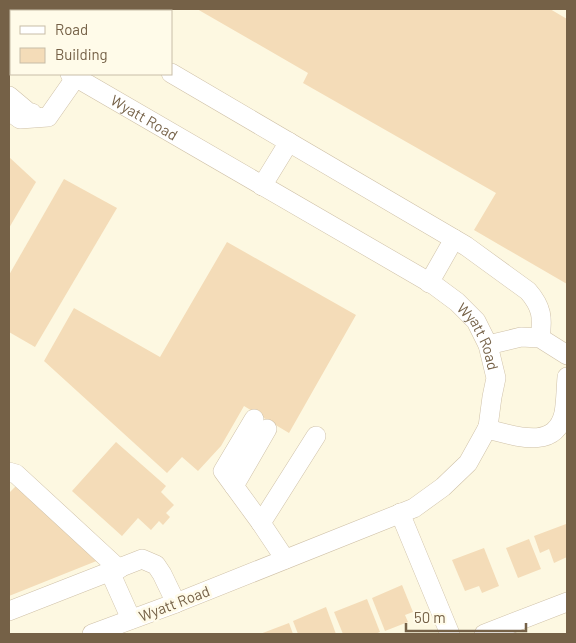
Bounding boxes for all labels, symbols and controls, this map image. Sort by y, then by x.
legend [10,10,172,75]
text: Road [55,20,88,38]
text: Building [55,45,108,63]
street label: Wyatt Road [108,91,181,144]
street label: Wyatt Road [454,299,503,372]
street label: Wyatt Road [136,581,212,625]
scale bar [406,600,526,632]
text: 50 m [414,608,446,626]

